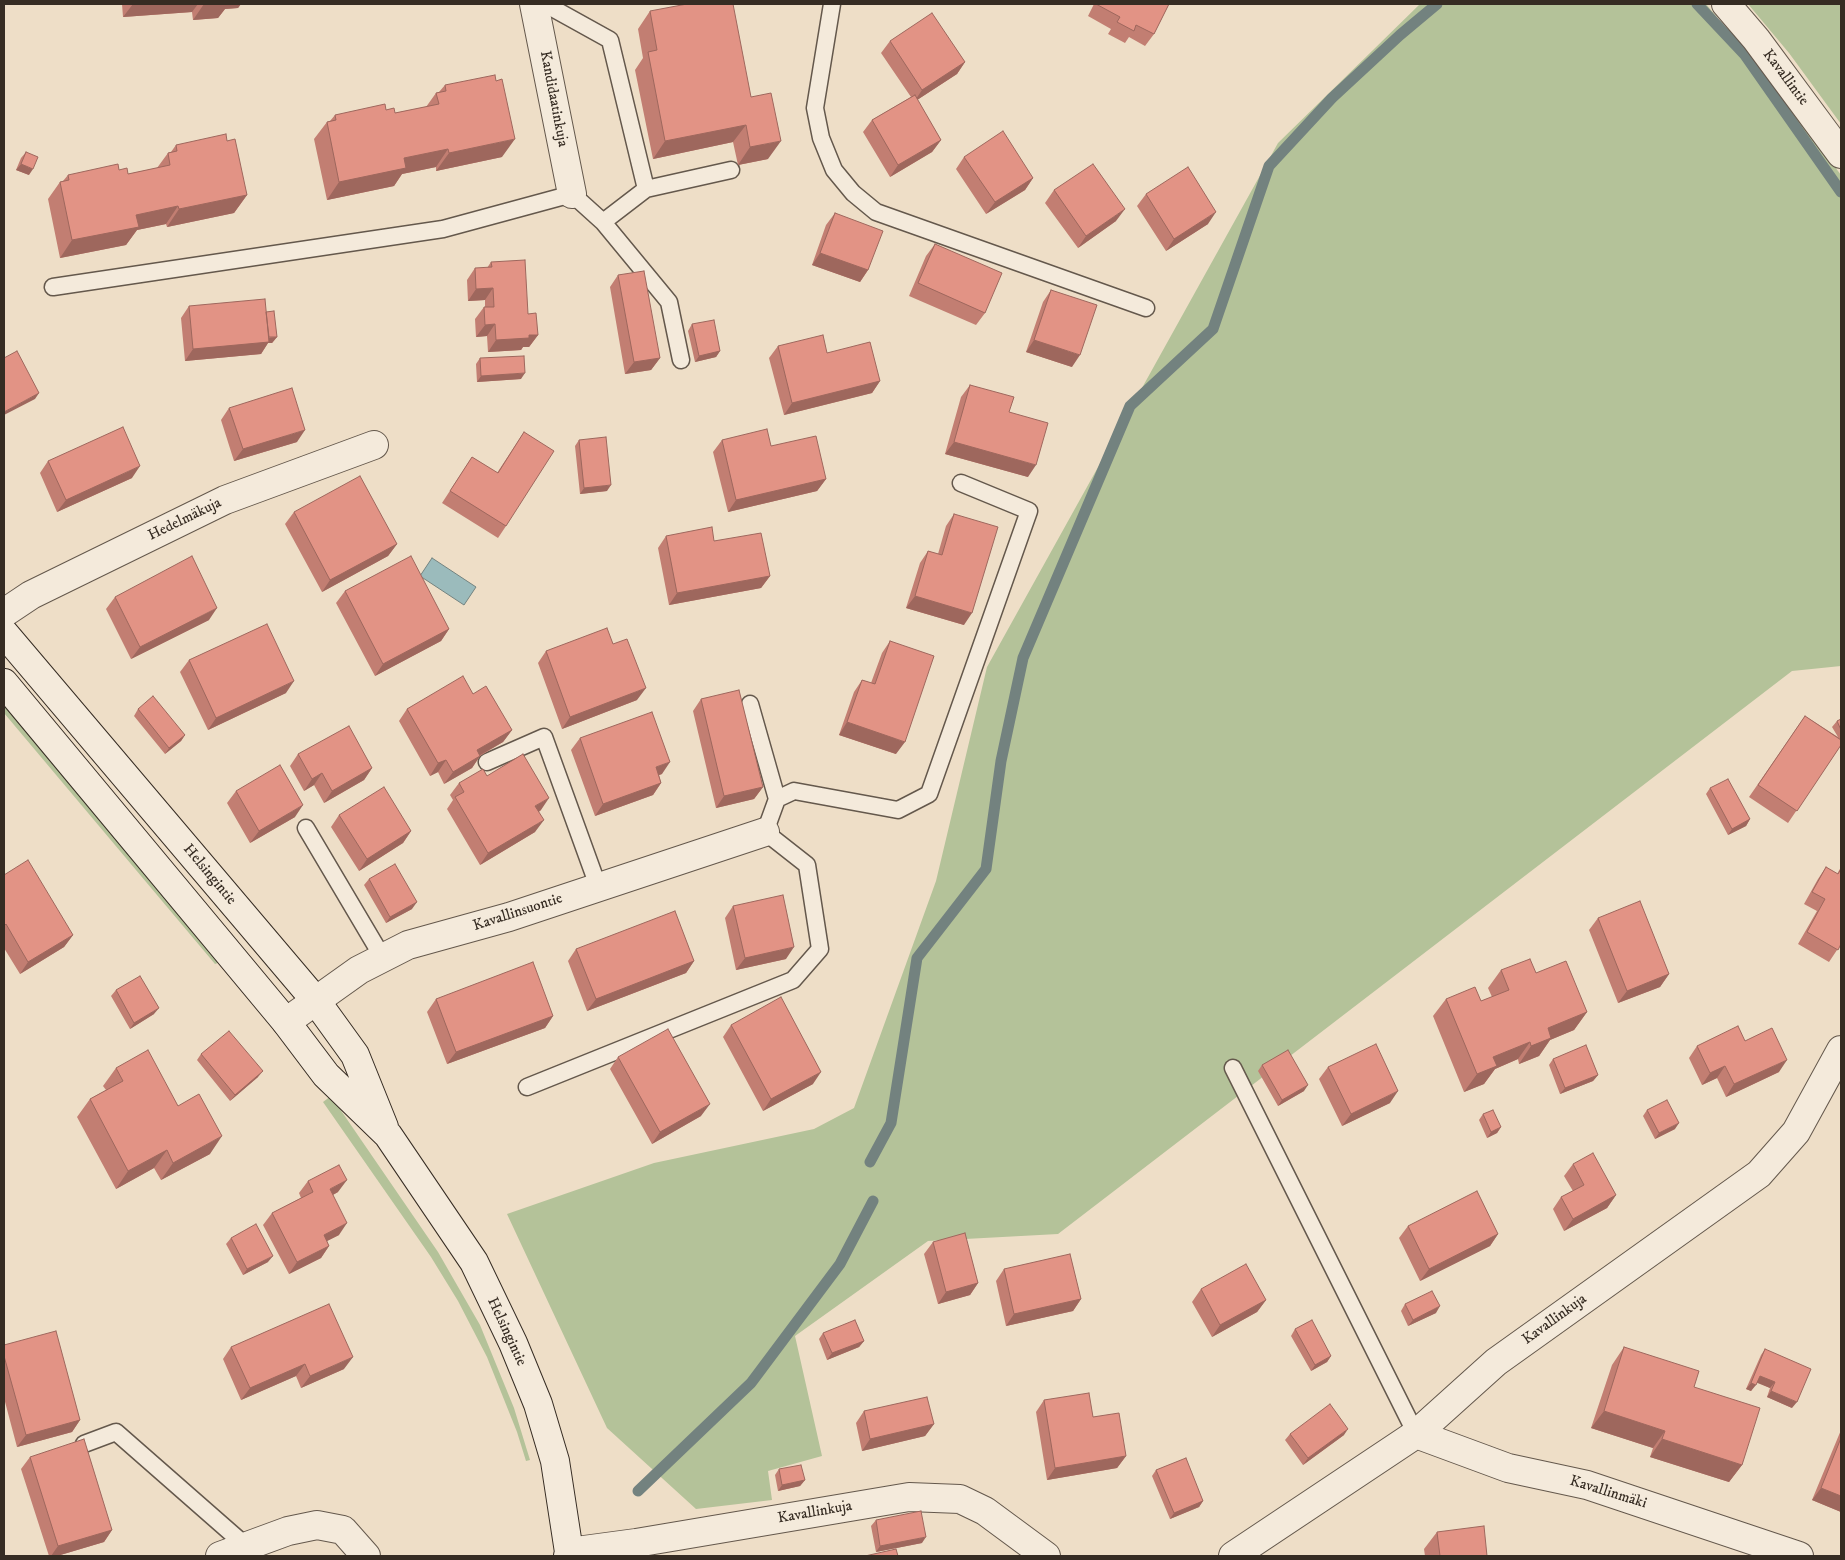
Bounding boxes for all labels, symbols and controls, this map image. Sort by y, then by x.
street label: Kavallintie [1758,46,1812,110]
street label: Kandidaatinkuja [535,49,571,149]
street label: Hedelmäkuja [146,495,224,545]
street label: Helsingintie [178,841,240,909]
street label: Kavallinsuontie [471,890,565,936]
street label: Kavallinkuja [1519,1291,1591,1349]
street label: Helsingintie [482,1295,530,1369]
street label: Kavallinmäki [1567,1473,1649,1513]
street label: Kavallinkuja [776,1498,854,1528]

